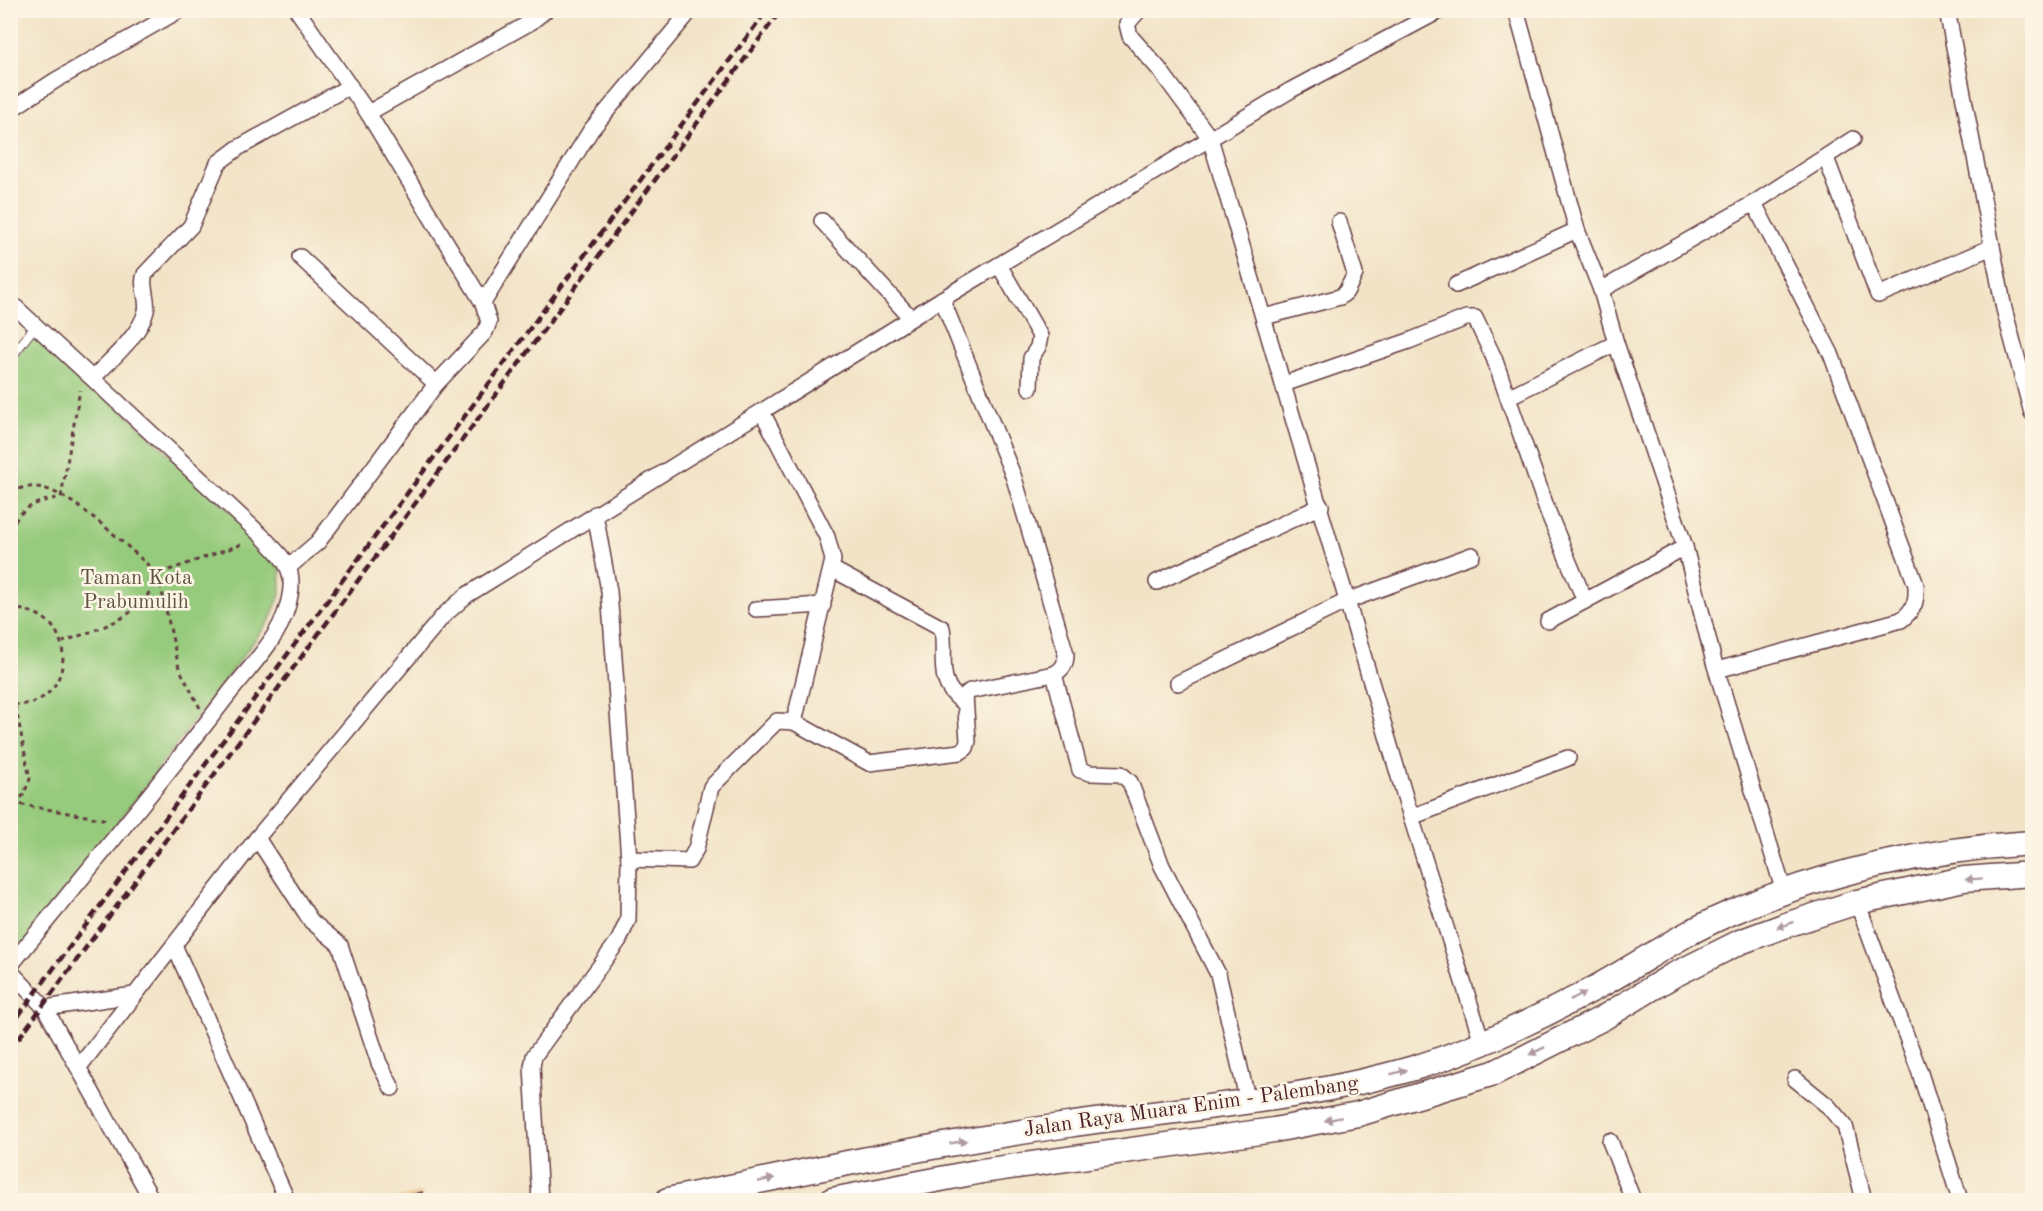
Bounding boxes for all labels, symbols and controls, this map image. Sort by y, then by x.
park label: Taman Kota Prabumulih [80,568,192,613]
one-way arrow [1965,874,1984,883]
one-way arrow [1776,921,1794,931]
one-way arrow [1569,992,1587,1002]
one-way arrow [1528,1046,1546,1056]
one-way arrow [1390,1067,1408,1077]
street label: Jalan Raya Muara Enim - Palembang [1022,1073,1360,1141]
one-way arrow [1323,1115,1342,1124]
one-way arrow [948,1137,967,1146]
one-way arrow [757,1174,776,1184]

